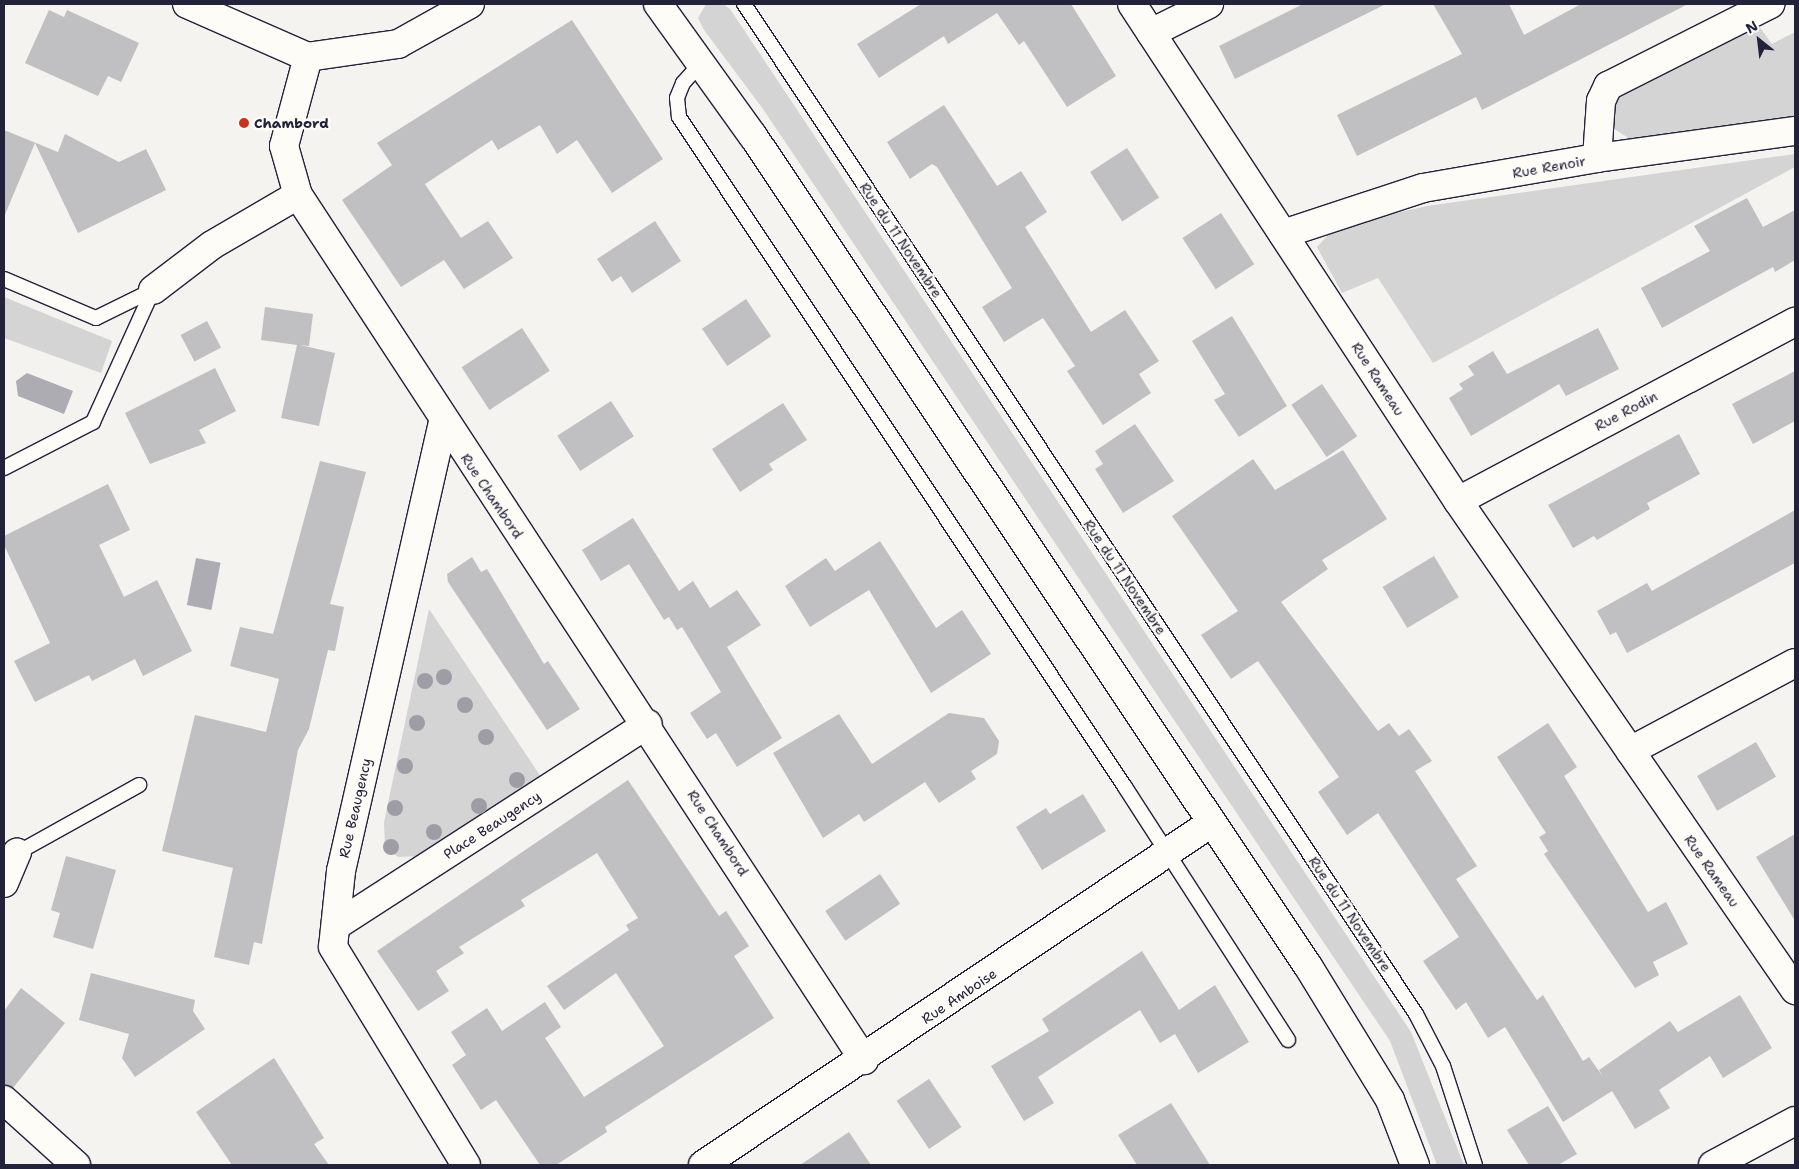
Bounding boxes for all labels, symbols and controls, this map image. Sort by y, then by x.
north arrow [1734,15,1784,65]
text: N [1743,16,1761,37]
place label: Chambord [254,115,329,131]
marker: Chambord [238,117,250,129]
street label: Rue Renoir [1511,152,1587,182]
street label: Rue du 11 Novembre [856,179,946,301]
street label: Rue Rameau [1348,339,1408,419]
street label: Rue Rodin [1592,387,1660,435]
street label: Rue Chambord [457,450,527,542]
street label: Rue du 11 Novembre [1080,516,1170,638]
street label: Rue Beaugency [335,756,375,860]
street label: Place Beaugency [440,787,544,863]
street label: Rue Chambord [684,787,752,879]
street label: Rue Rameau [1681,832,1743,910]
street label: Rue du 11 Novembre [1305,853,1395,975]
street label: Rue Amboise [918,965,1000,1027]

